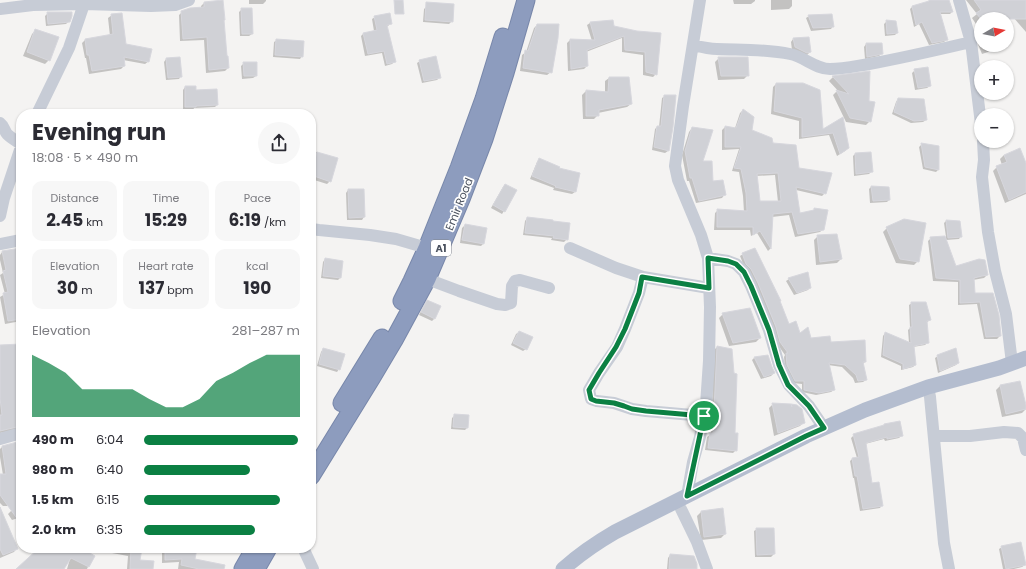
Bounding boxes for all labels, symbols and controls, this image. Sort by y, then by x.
north arrow [974,12,1014,52]
map controls [974,12,1014,148]
button: + [974,60,1014,100]
button: − [974,108,1014,148]
text: Evening run [32,117,166,148]
button: share [258,122,300,164]
text: 18:08 · 5 × 490 m [32,148,138,167]
street label: Emir Road [441,175,477,233]
text: Distance [51,190,99,206]
text: Time [153,190,179,206]
text: Pace [244,190,271,206]
text: 2.45 [46,208,83,232]
text: 15:29 [145,208,187,232]
text: 6:19 [228,208,261,232]
text: km [83,214,103,230]
text: /km [261,214,286,230]
road number: A1 [431,240,451,256]
text: Elevation [50,258,99,274]
text: Heart rate [138,258,194,274]
text: kcal [246,258,269,274]
text: 30 [57,276,78,300]
text: 137 [139,276,164,300]
text: 190 [243,276,271,300]
text: m [78,282,92,298]
text: bpm [164,282,193,298]
text: Elevation [32,321,91,340]
text: 281–287 m [232,321,300,340]
pin [687,399,721,433]
icon: arrive [693,405,715,427]
text: 490 m [32,430,74,449]
text: 6:04 [96,430,123,449]
text: 980 m [32,460,73,479]
text: 6:40 [96,460,123,479]
text: 1.5 km [32,490,74,509]
text: 6:15 [96,490,119,509]
text: 2.0 km [32,520,76,539]
text: 6:35 [96,520,123,539]

